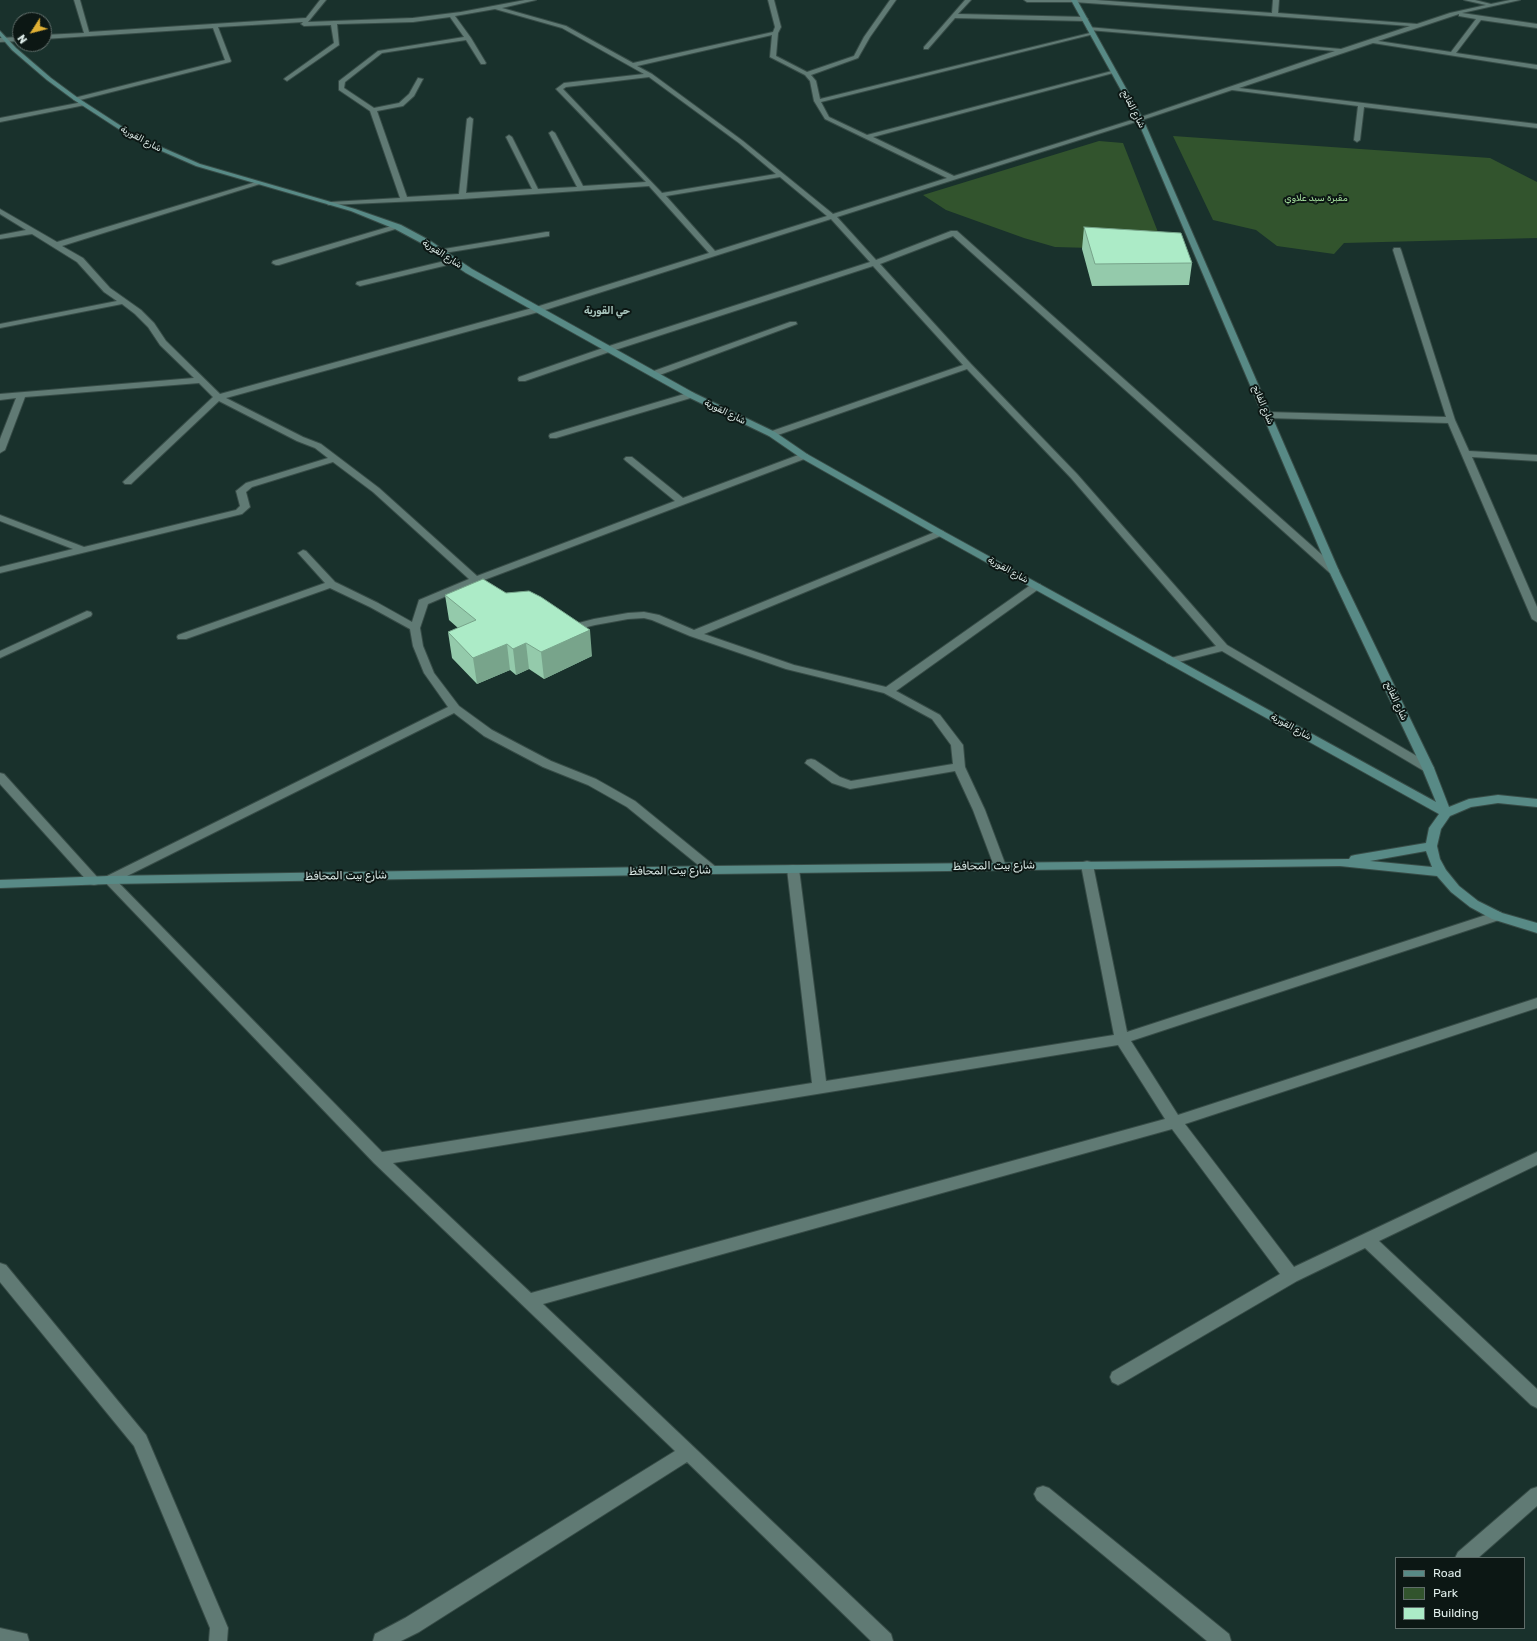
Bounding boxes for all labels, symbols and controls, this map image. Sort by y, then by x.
north arrow [12,12,52,52]
text: N [15,32,30,46]
street label: شارع الفاتح [1119,88,1147,130]
street label: شارع القورية [119,124,163,154]
park label: مقبرة سيد علاوي [1284,193,1348,203]
street label: شارع القورية [420,237,464,271]
district label: حي القورية [584,305,630,317]
street label: شارع الفاتح [1250,384,1276,426]
street label: شارع القورية [702,397,748,427]
street label: شارع القورية [986,554,1030,586]
street label: شارع الفاتح [1382,680,1410,722]
street label: شارع القورية [1269,711,1313,743]
street label: شارع بيت المحافظ [953,859,1035,873]
street label: شارع بيت المحافظ [629,864,711,878]
street label: شارع بيت المحافظ [305,869,387,883]
legend [1395,1557,1525,1629]
text: Road [1433,1566,1461,1580]
text: Park [1433,1586,1458,1600]
text: Building [1433,1606,1479,1620]

